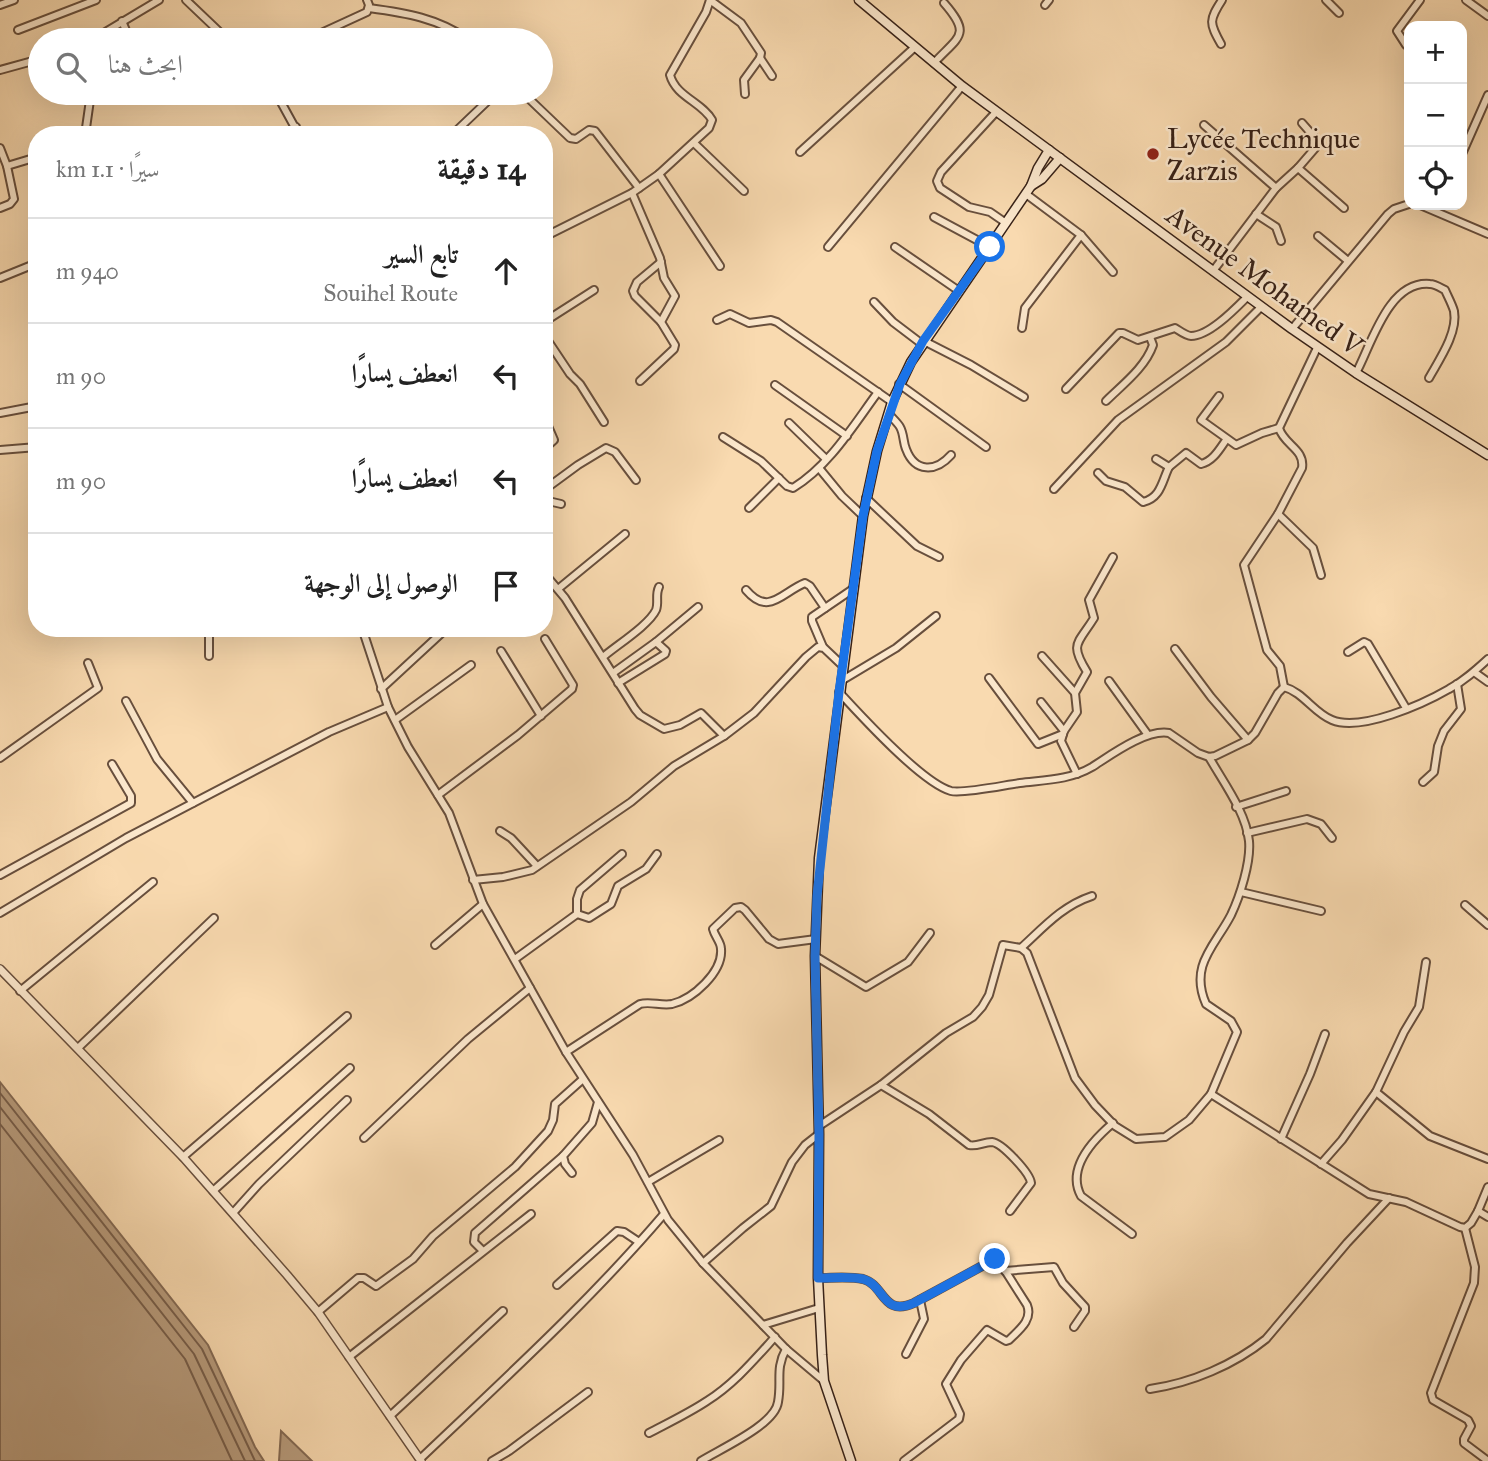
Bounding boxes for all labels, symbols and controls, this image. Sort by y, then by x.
map controls [1404,21,1467,210]
button: + [1404,21,1467,84]
search box [28,28,553,105]
icon: search [52,48,90,86]
text: ابحث هنا [108,48,183,80]
button: − [1404,84,1467,147]
place label: Lycée Technique Zarzis [1167,121,1360,188]
marker: Lycée Technique Zarzis [1145,146,1161,162]
button: locate [1404,147,1467,210]
text: 14 دقيقة [438,151,525,187]
text: سيرًا · 1.1 km [56,155,160,183]
street label: Avenue Mohamed V [1159,197,1371,364]
route start [974,231,1005,262]
text: تابع السير [385,238,458,270]
icon: ahead [487,252,525,290]
text: 940 m [56,257,119,285]
text: Souihel Route [323,279,458,307]
text: انعطف يسارًا [351,357,458,389]
icon: left [487,357,525,395]
text: 90 m [56,362,106,390]
text: انعطف يسارًا [351,462,458,494]
icon: left [487,462,525,500]
text: 90 m [56,467,106,495]
text: الوصول إلى الوجهة [304,567,458,599]
icon: arrive [487,567,525,605]
route end [979,1243,1010,1274]

